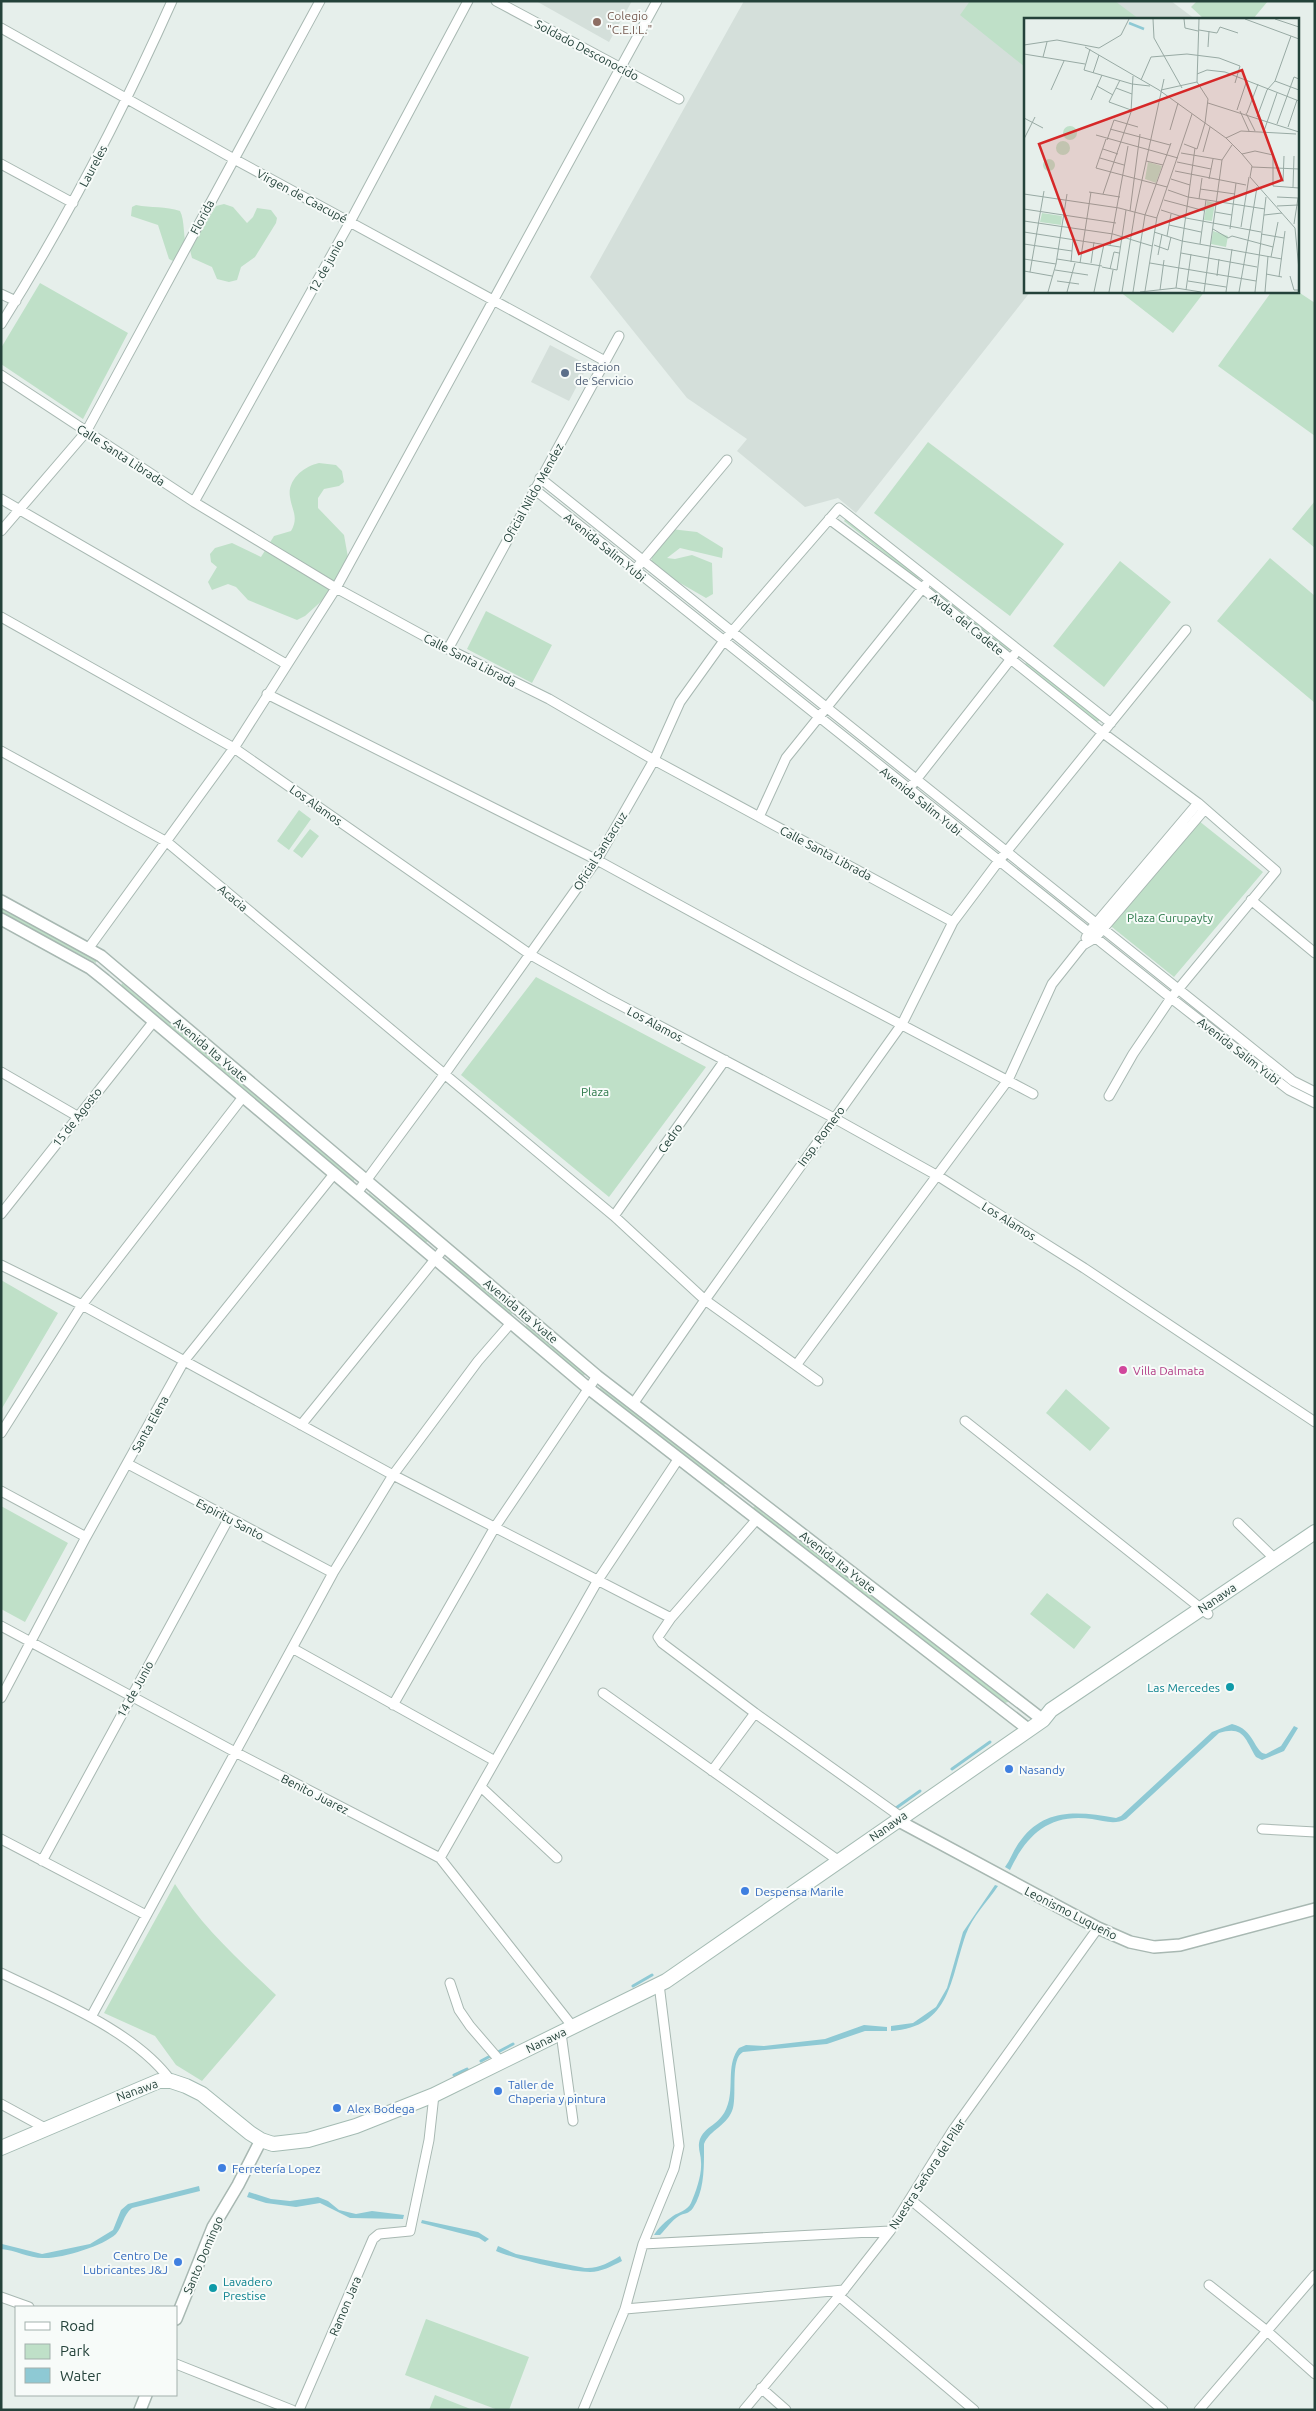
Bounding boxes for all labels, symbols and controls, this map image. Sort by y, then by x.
place label: Colegio "C.E.I.L." [607,9,652,36]
marker: Colegio "C.E.I.L." [591,16,603,28]
street label: Soldado Desconocido [533,17,641,83]
inset map [1024,18,1298,292]
street label: Laureles [77,143,109,189]
street label: Virgen de Caacupé [254,167,350,225]
street label: Florida [188,198,216,236]
street label: 12 de junio [306,237,346,295]
place label: Estacion de Servicio [575,360,633,387]
marker: Estacion de Servicio [559,367,571,379]
street label: Calle Santa Librada [75,422,167,488]
street label: Oficial Nildo Mendez [500,441,566,545]
street label: Avenida Salim Yubi [562,510,648,584]
street label: Avda. del Cadete [928,591,1006,657]
street label: Calle Santa Librada [422,631,518,689]
street label: Avenida Salim Yubi [878,764,964,838]
street label: Los Alamos [287,782,345,828]
street label: Oficial Santacruz [571,809,630,893]
street label: Calle Santa Librada [778,823,874,883]
street label: Acacia [216,882,250,914]
park label: Plaza Curupayty [1127,911,1213,924]
street label: Los Alamos [625,1004,685,1044]
street label: Avenida Ita Yvate [171,1015,251,1085]
street label: Avenida Salim Yubi [1195,1015,1283,1087]
street label: 15 de Agosto [50,1085,104,1149]
park label: Plaza [581,1085,609,1098]
street label: Insp. Romero [795,1104,847,1168]
street label: Cedro [655,1121,685,1155]
street label: Los Alamos [980,1199,1038,1243]
street label: Avenida Ita Yvate [481,1276,561,1346]
marker: Villa Dalmata [1117,1364,1129,1376]
place label: Villa Dalmata [1133,1364,1204,1377]
street label: Santa Elena [129,1394,171,1454]
street label: Espiritu Santo [194,1496,266,1542]
street label: Avenida Ita Yvate [797,1528,879,1596]
street label: Nanawa [1195,1581,1239,1615]
street label: 14 de Junio [114,1659,156,1719]
place label: Las Mercedes [1147,1681,1220,1694]
marker: Las Mercedes [1224,1681,1236,1693]
marker: Nasandy [1003,1763,1015,1775]
place label: Nasandy [1019,1763,1065,1776]
street label: Benito Juarez [279,1771,351,1817]
street label: Nanawa [867,1808,909,1844]
street label: Leonismo Luqueño [1023,1884,1119,1942]
marker: Despensa Marile [739,1885,751,1897]
place label: Despensa Marile [755,1885,844,1898]
street label: Nanawa [524,2025,568,2055]
street label: Nanawa [114,2077,160,2103]
place label: Taller de Chaperia y pintura [508,2078,606,2105]
marker: Taller de Chaperia y pintura [492,2085,504,2097]
marker: Alex Bodega [331,2102,343,2114]
place label: Alex Bodega [347,2102,415,2115]
street label: Nuestra Señora del Pilar [886,2116,968,2232]
marker: Ferretería Lopez [216,2162,228,2174]
place label: Ferretería Lopez [232,2162,321,2175]
street label: Santo Domingo [181,2214,225,2296]
place label: Centro De Lubricantes J&J [83,2249,168,2276]
marker: Centro De Lubricantes J&J [172,2256,184,2268]
street label: Ramon Jara [327,2274,363,2338]
place label: Lavadero Prestise [223,2275,273,2302]
marker: Lavadero Prestise [207,2282,219,2294]
legend [15,2306,178,2396]
text: Road [60,2317,95,2334]
text: Park [60,2342,90,2359]
text: Water [60,2367,101,2384]

